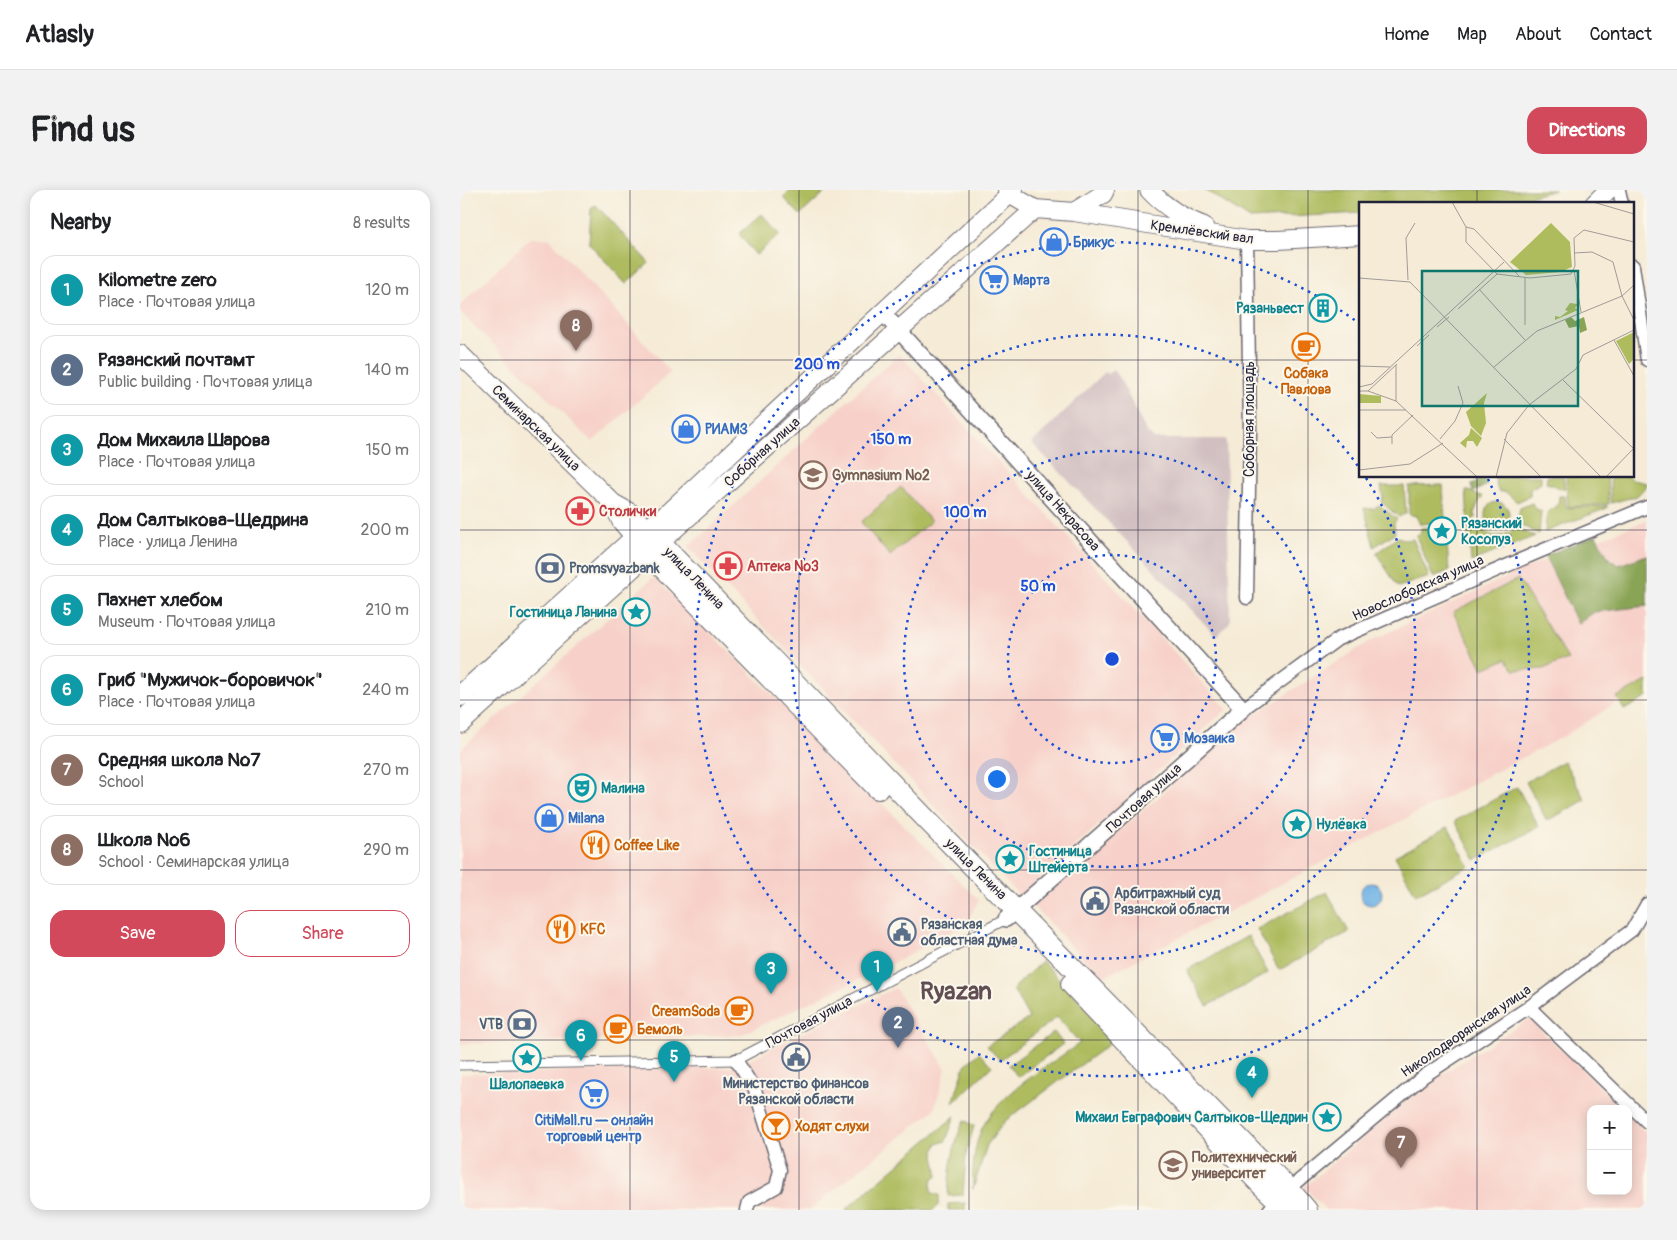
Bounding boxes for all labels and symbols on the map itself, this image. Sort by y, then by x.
inset map [1359,202,1634,478]
street label: Кремлёвский вал [1149,216,1255,248]
shop icon: Брикус [1039,227,1069,257]
place label: Брикус [1073,234,1115,251]
supermarket icon: Марта [979,265,1009,295]
place label: Марта [1013,272,1050,289]
building icon: Рязаньвест [1308,293,1338,323]
place label: Рязаньвест [1236,300,1305,317]
pin: 8 [560,310,592,351]
cafe icon: Собака Павлова [1291,332,1321,362]
text: 200 m [794,355,840,374]
street label: Соборная площадь [1241,361,1258,477]
place label: Собака Павлова [1281,365,1332,398]
street label: Семинарская улица [488,381,584,475]
street label: Соборная улица [721,413,803,491]
shop icon: РИАМЗ [671,414,701,444]
place label: РИАМЗ [705,421,748,438]
text: 150 m [871,430,911,449]
school or university icon: Gymnasium №2 [798,460,828,490]
place label: Gymnasium №2 [832,467,930,484]
street label: улица Некрасова [1022,467,1103,555]
pharmacy icon: Столички [565,496,595,526]
place label: Столички [599,503,657,520]
text: 100 m [944,503,986,522]
place label: Рязанский Косопуз [1461,515,1522,548]
place icon: Рязанский Косопуз [1427,516,1457,546]
street label: улица Ленина [659,543,728,613]
pharmacy icon: Аптека №3 [713,551,743,581]
street label: Новослободская улица [1350,551,1486,625]
bank icon: Promsvyazbank [535,553,565,583]
place label: Аптека №3 [747,558,819,575]
place label: Promsvyazbank [569,560,660,577]
text: 50 m [1021,577,1055,596]
place icon: Гостиница Ланина [621,597,651,627]
place label: Гостиница Ланина [510,604,617,621]
centre of rings [1103,650,1121,668]
supermarket icon: Мозаика [1150,723,1180,753]
place label: Мозаика [1184,730,1235,747]
street label: Почтовая улица [1103,760,1185,836]
your location [984,766,1010,792]
theatre icon: Малина [567,773,597,803]
place label: Малина [601,780,645,797]
shop icon: Milana [534,803,564,833]
place icon: Нулёвка [1282,809,1312,839]
place label: Milana [568,810,605,827]
place label: Нулёвка [1316,816,1367,833]
restaurant icon: Coffee Like [580,830,610,860]
street label: улица Ленина [941,834,1010,903]
place label: Coffee Like [614,837,680,854]
place label: Гостиница Штейерта [1028,843,1092,876]
place icon: Гостиница Штейерта [995,844,1025,874]
place label: Арбитражный суд Рязанской области [1114,885,1230,918]
public building icon: Арбитражный суд Рязанской области [1080,886,1110,916]
restaurant icon: KFC [546,914,576,944]
place label: Рязанская областная дума [920,916,1018,949]
public building icon: Рязанская областная дума [887,917,917,947]
place label: KFC [580,921,606,938]
pin: 1 [861,951,893,992]
pin: 3 [755,953,787,994]
district label: Ryazan [920,977,992,1006]
street label: Николодворянская улица [1398,981,1534,1081]
street label: Почтовая улица [763,992,855,1052]
cafe icon: CreamSoda [724,996,754,1026]
place label: CreamSoda [652,1003,720,1020]
pin: 2 [882,1007,914,1048]
bank icon: VTB [507,1009,537,1039]
cafe icon: Бемоль [603,1014,633,1044]
place label: VTB [479,1016,503,1033]
pin: 6 [565,1020,597,1061]
place label: Бемоль [637,1021,683,1038]
pin: 5 [658,1041,690,1082]
public building icon: Министерство финансов Рязанской области [781,1042,811,1072]
place icon: Шалопаевка [512,1043,542,1073]
pin: 4 [1236,1057,1268,1098]
place label: Министерство финансов Рязанской области [723,1075,869,1108]
place label: Шалопаевка [489,1076,564,1093]
supermarket icon: CitiMall.ru — онлайн торговый центр [579,1079,609,1109]
place icon: Михаил Евграфович Салтыков-Щедрин [1312,1102,1342,1132]
place label: Михаил Евграфович Салтыков-Щедрин [1075,1109,1308,1126]
bar icon: Ходят слухи [761,1111,791,1141]
place label: CitiMall.ru — онлайн торговый центр [535,1112,653,1145]
place label: Ходят слухи [795,1118,870,1135]
pin: 7 [1385,1127,1417,1168]
place label: Политехнический университет [1191,1149,1297,1182]
school or university icon: Политехнический университет [1158,1150,1188,1180]

